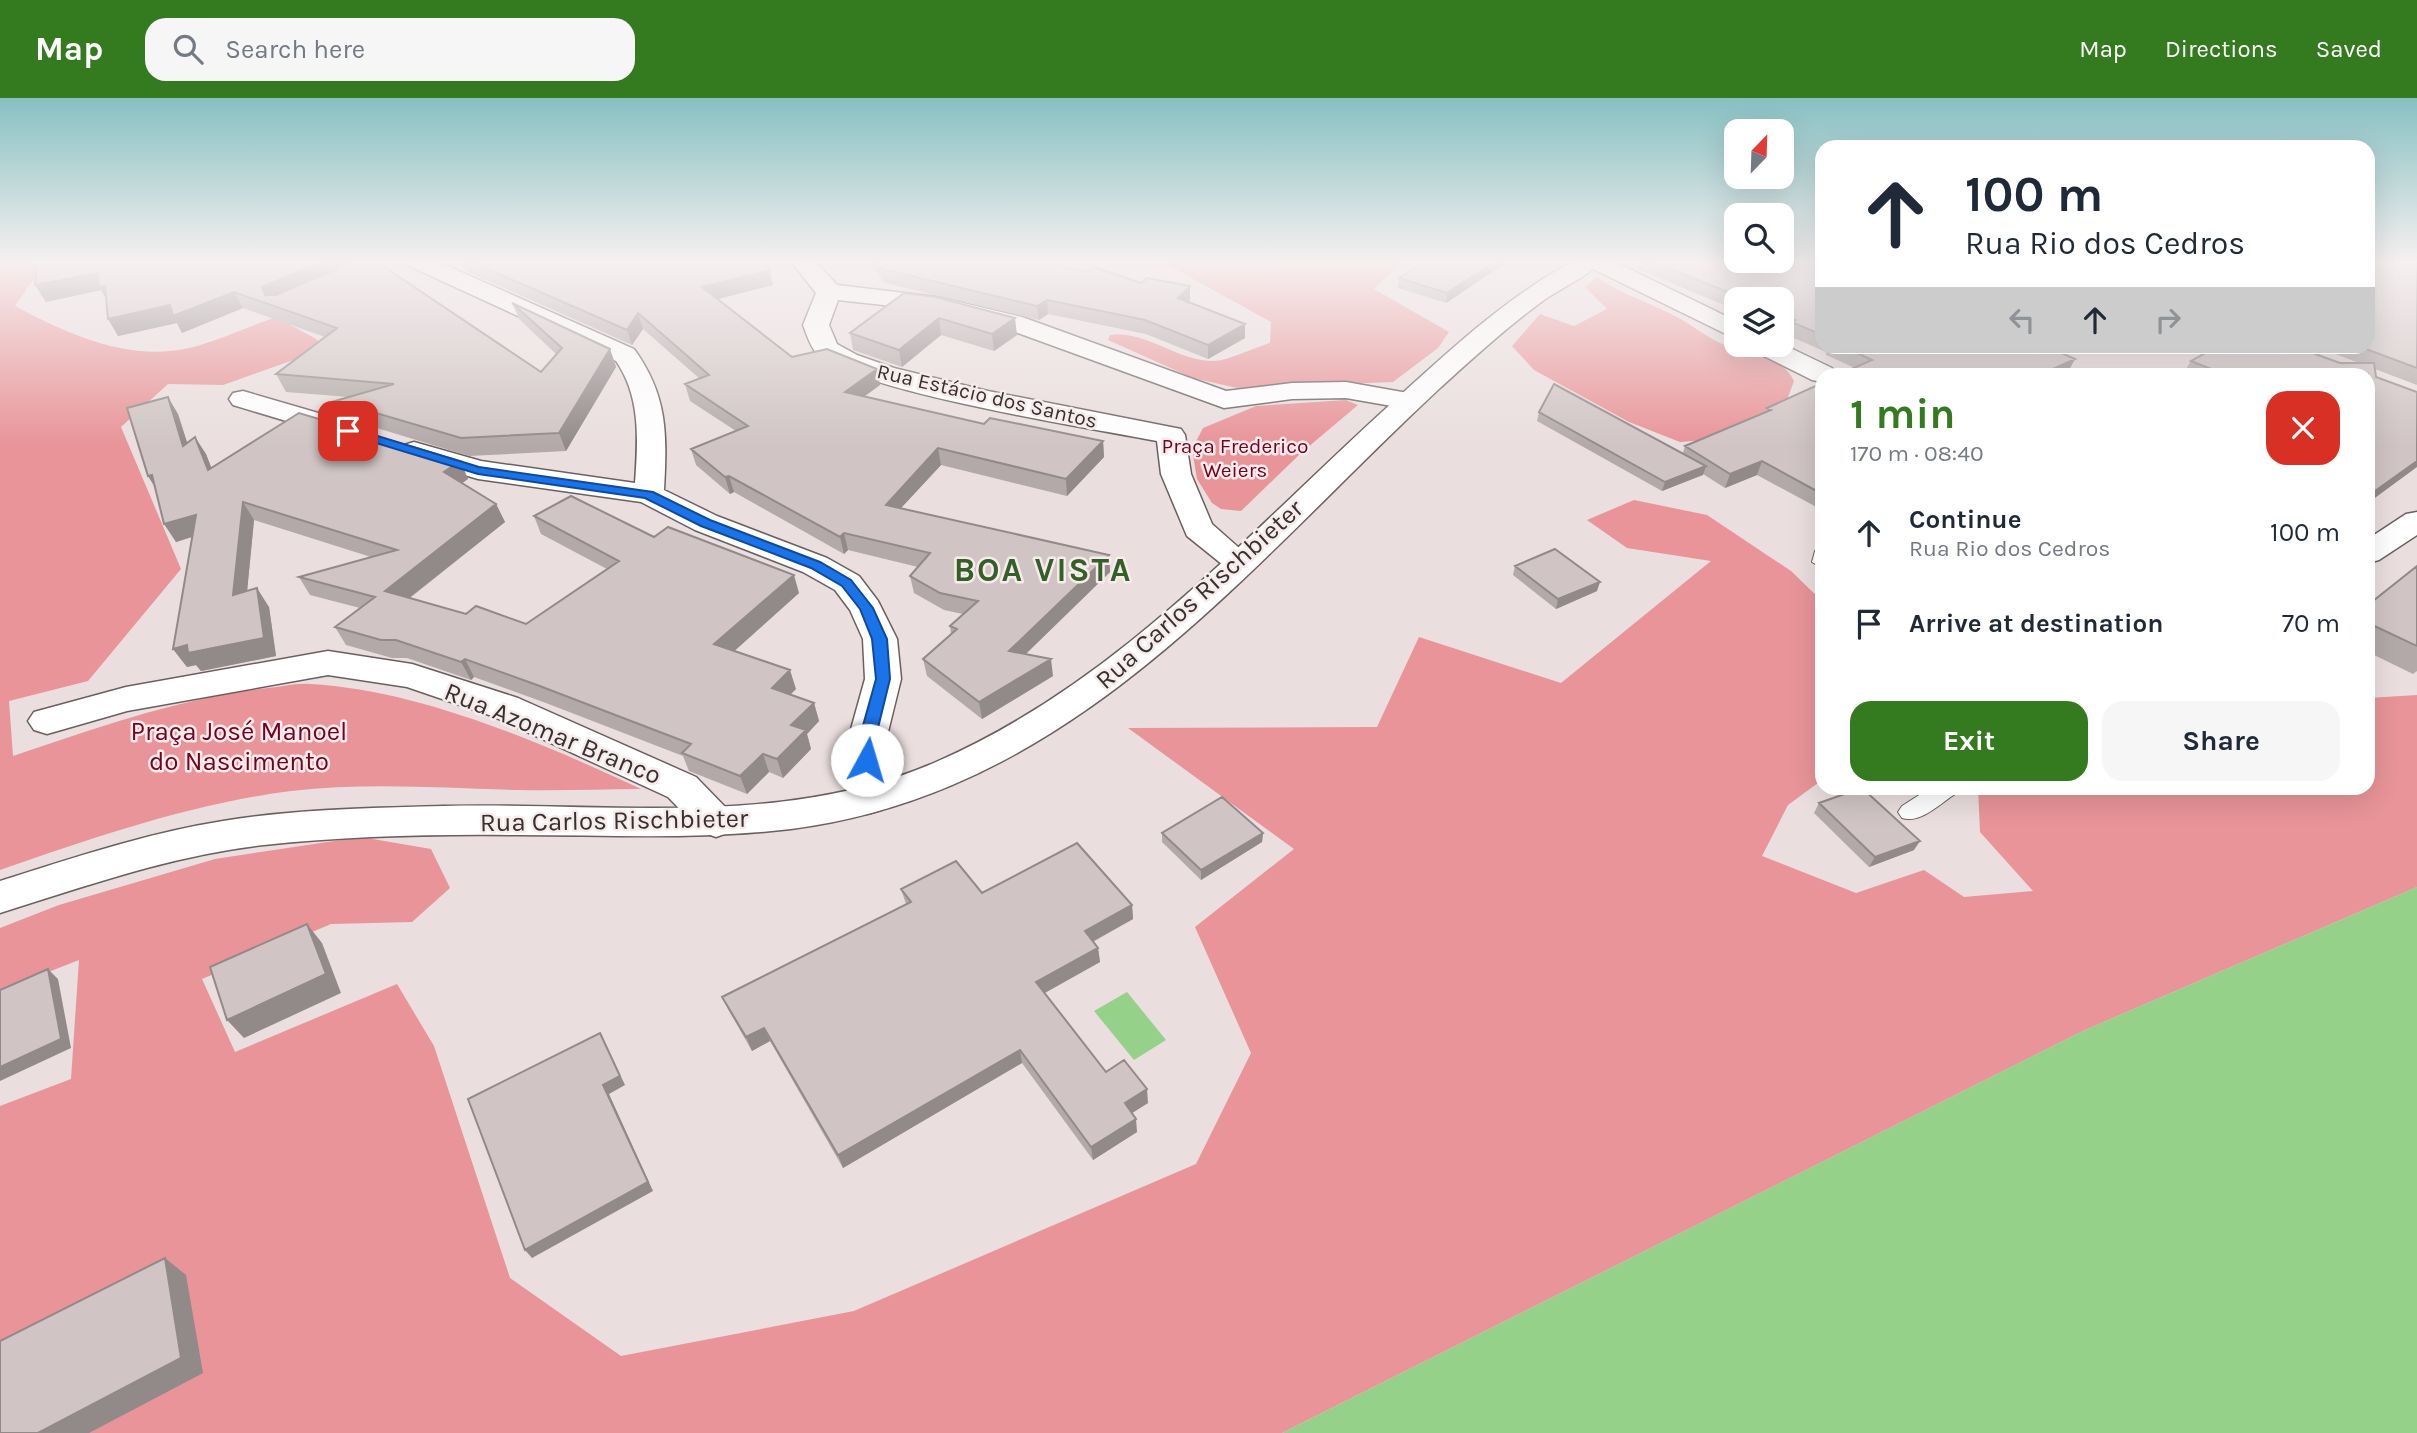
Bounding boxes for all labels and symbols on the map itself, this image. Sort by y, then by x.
north arrow [1724,119,1794,189]
street label: Rua Estácio dos Santos [875,359,1099,433]
pin [318,401,378,461]
park label: Praça Frederico Weiers [1162,434,1308,482]
street label: Rua Carlos Rischbieter [1089,493,1310,696]
district label: BOA VISTA [954,551,1132,589]
street label: Rua Azomar Branco [440,676,666,791]
park label: Praça José Manoel do Nascimento [131,716,347,777]
position arrow [830,723,904,797]
street label: Rua Carlos Rischbieter [479,803,749,838]

